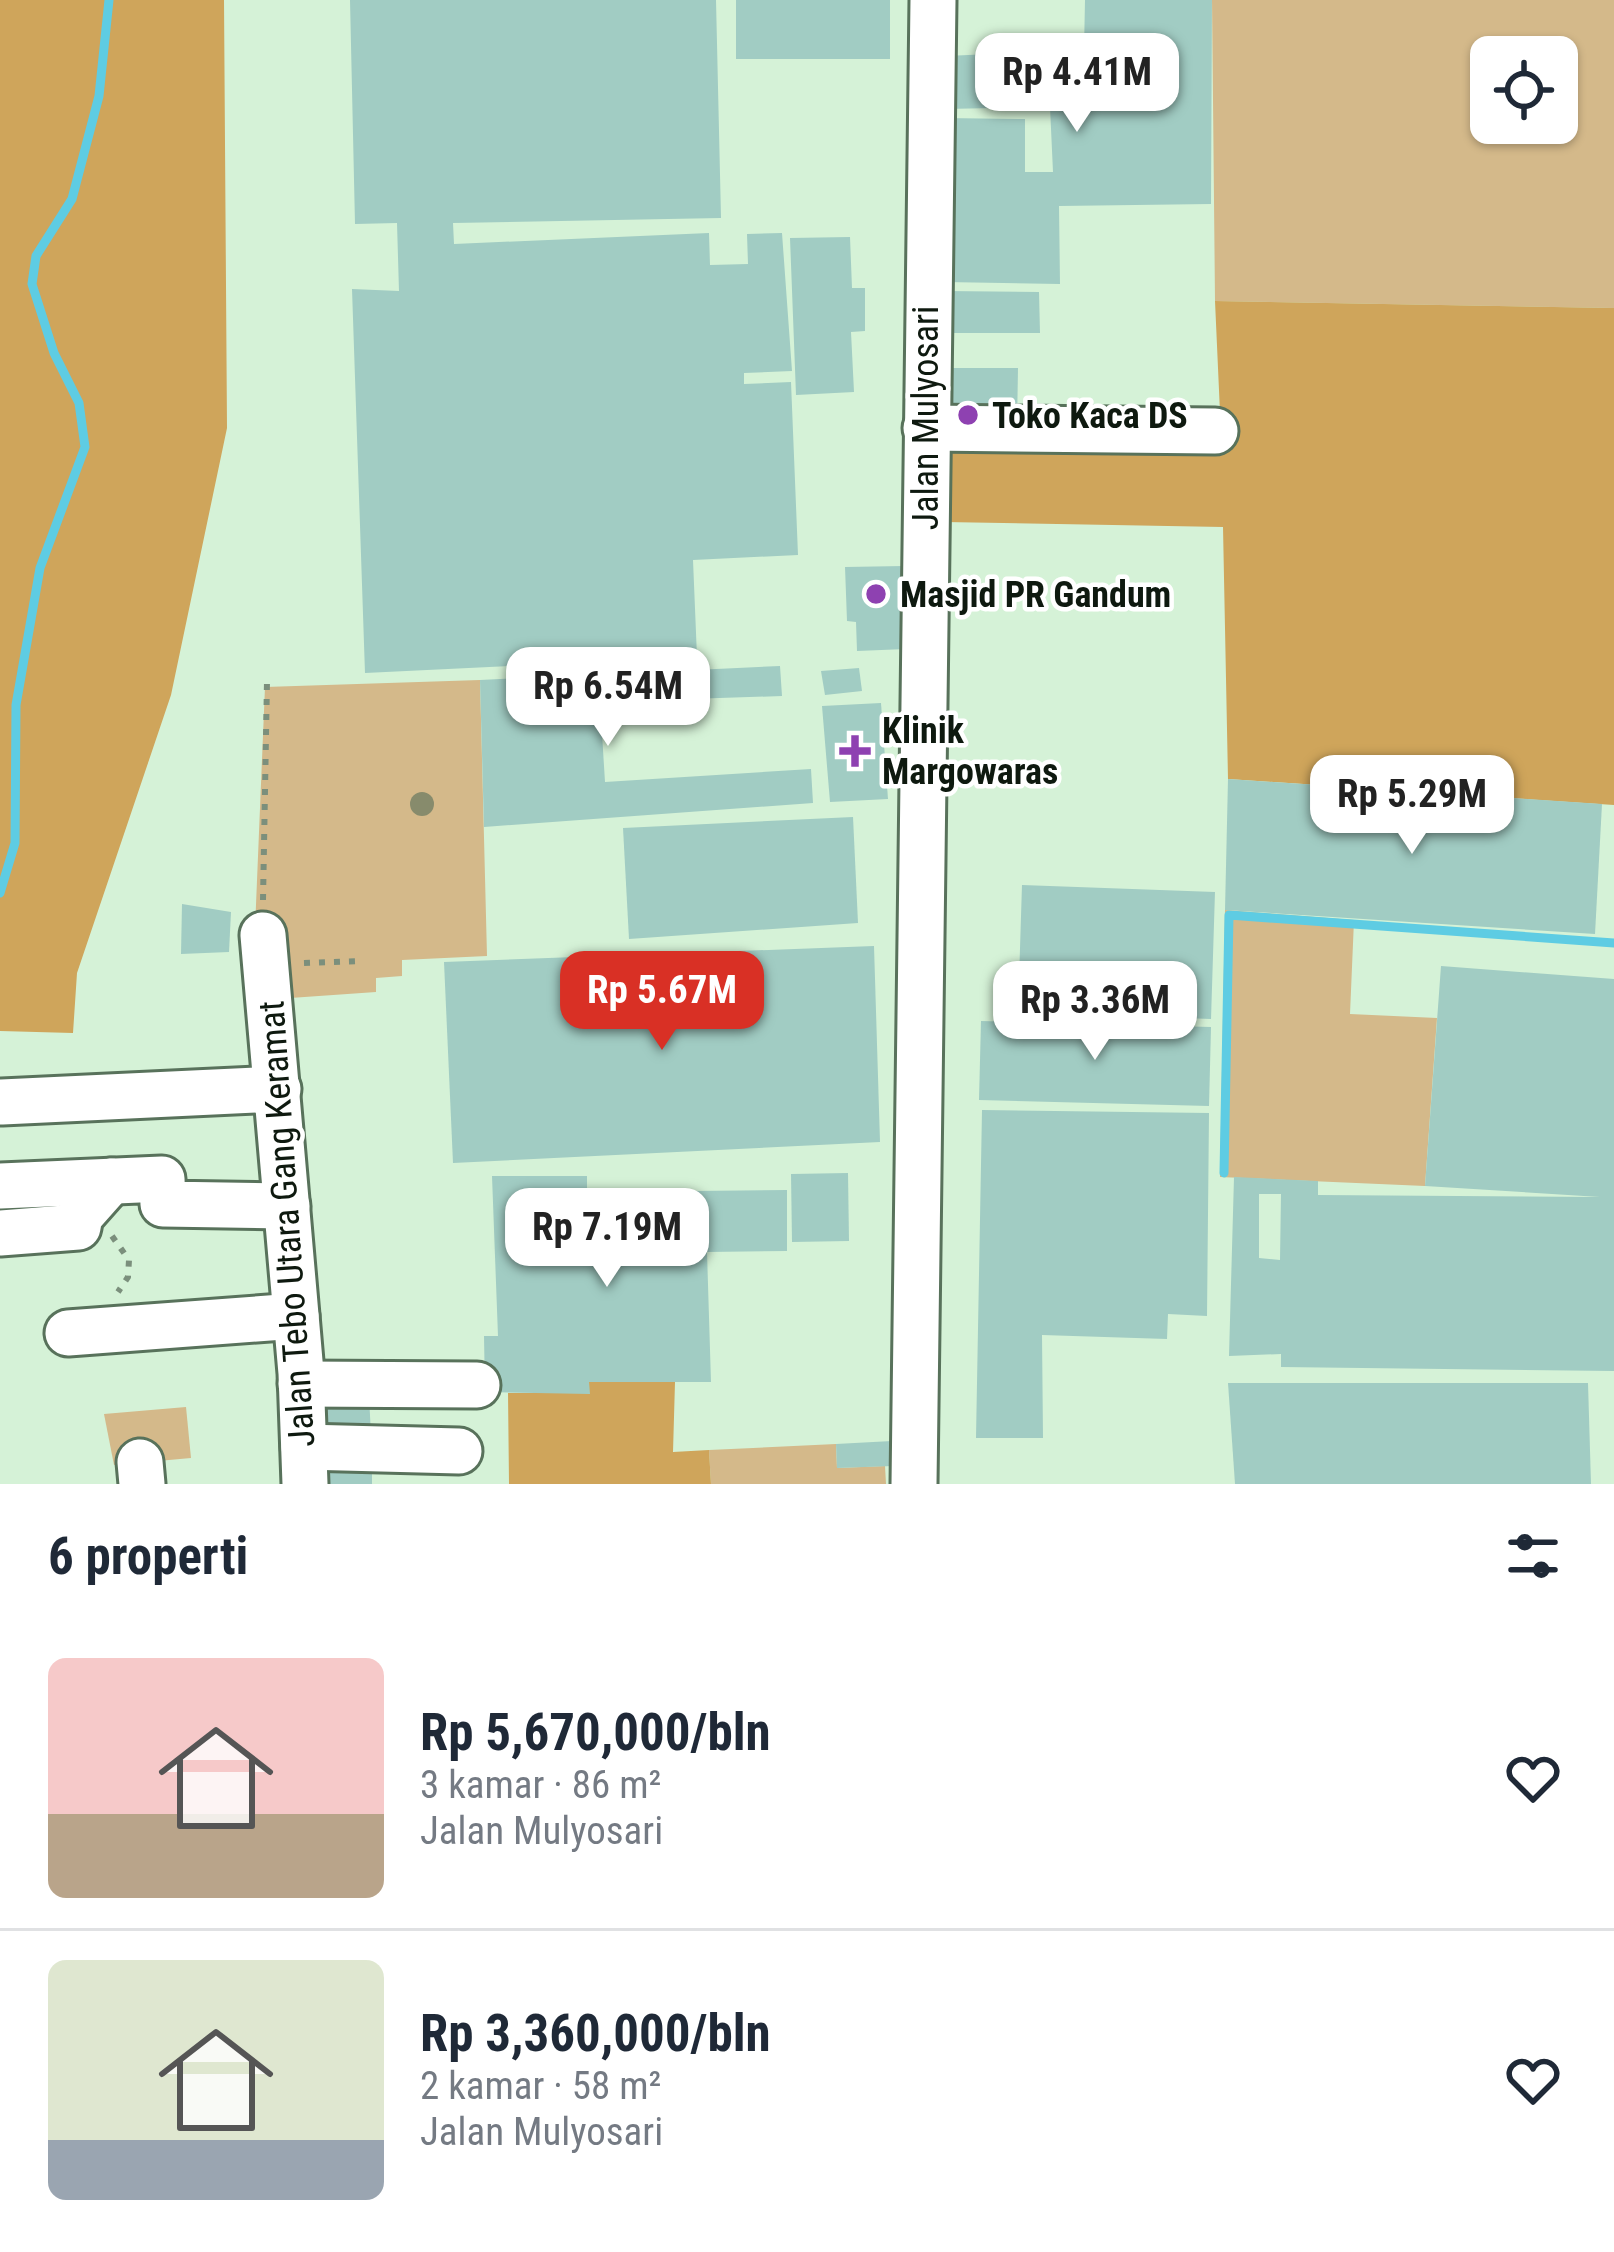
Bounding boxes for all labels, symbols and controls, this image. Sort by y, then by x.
pin: Rp 4.41M [953,33,1201,135]
map controls [1470,36,1578,144]
button: locate [1470,36,1578,144]
text: Rp 4.41M [1002,49,1152,95]
street label: Jalan Mulyosari [905,306,947,530]
place label: Toko Kaca DS [992,395,1188,437]
marker: Toko Kaca DS [955,402,981,428]
place label: Masjid PR Gandum [900,574,1171,616]
marker: Masjid PR Gandum [863,581,889,607]
pin: Rp 6.54M [484,647,732,749]
text: Rp 6.54M [533,663,683,709]
place label: Klinik Margowaras [882,710,1058,793]
marker: Klinik Margowaras [839,735,871,767]
pin: Rp 5.29M [1288,755,1536,857]
text: Rp 5.29M [1337,771,1487,817]
pin: Rp 5.67M [538,951,786,1053]
pin: Rp 3.36M [971,961,1219,1063]
text: Rp 5.67M [587,967,737,1013]
text: Rp 3.36M [1020,977,1170,1023]
street label: Jalan Tebo Utara Gang Keramat [250,999,324,1449]
pin: Rp 7.19M [483,1188,731,1290]
text: Rp 7.19M [532,1204,682,1250]
icon: filters [1500,1523,1566,1589]
text: 6 properti [48,1527,248,1586]
text: Rp 5,670,000/bln [420,1703,771,1762]
icon: home [144,1706,288,1850]
icon: heart [1500,1745,1566,1811]
text: 3 kamar · 86 m² [420,1762,661,1808]
text: Jalan Mulyosari [420,1808,663,1854]
text: Rp 3,360,000/bln [420,2004,771,2063]
icon: home [144,2008,288,2152]
icon: heart [1500,2047,1566,2113]
text: 2 kamar · 58 m² [420,2063,661,2109]
text: Jalan Mulyosari [420,2109,663,2155]

